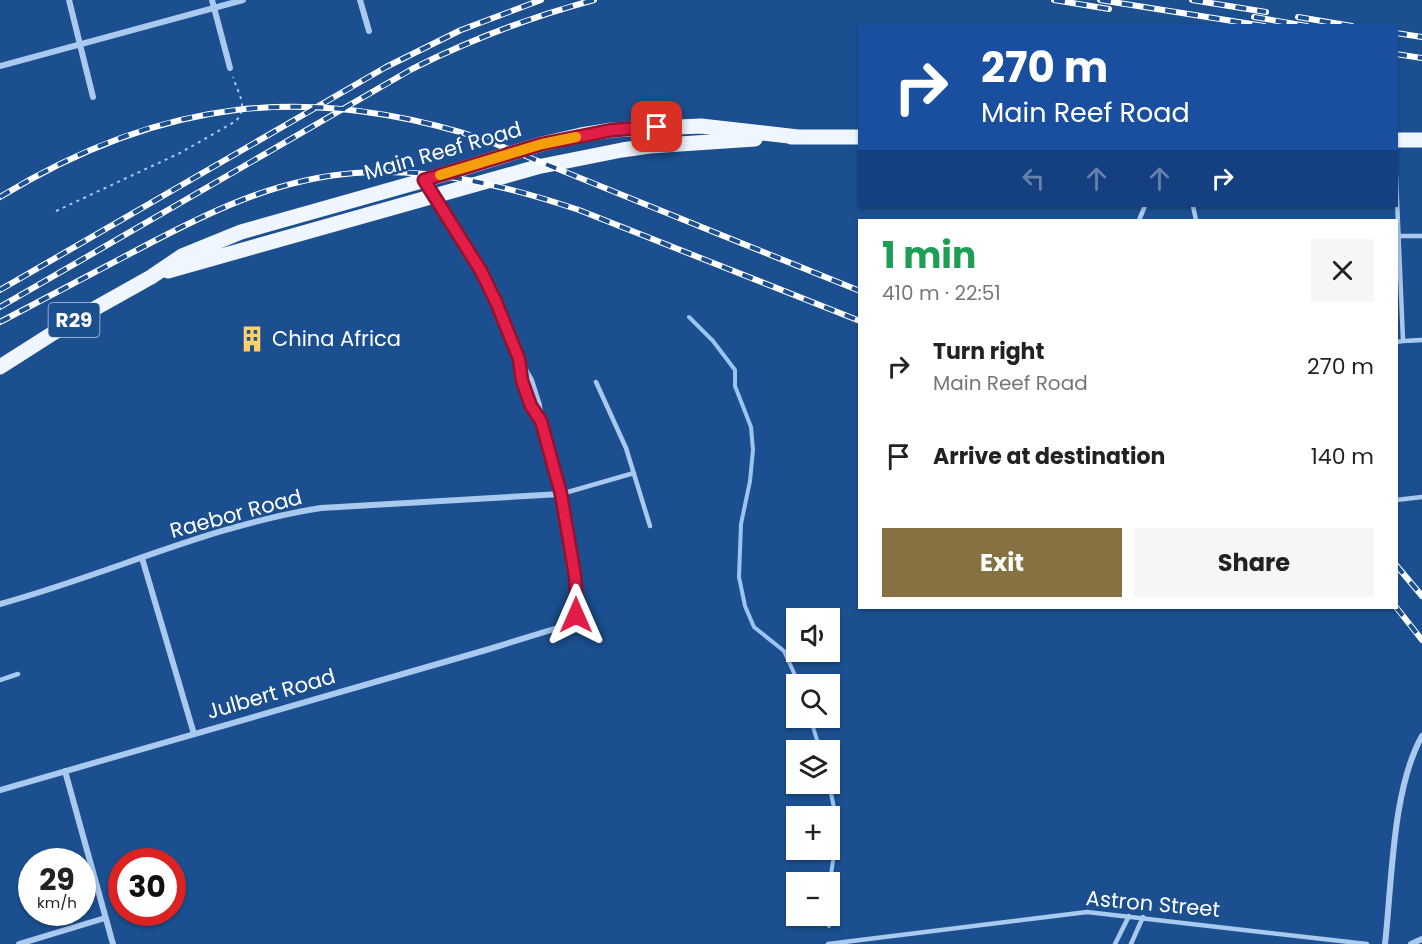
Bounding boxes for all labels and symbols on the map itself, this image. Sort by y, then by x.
pin [631,101,682,152]
street label: Main Reef Road [361,114,525,187]
road number: R29 [48,303,100,337]
building icon: China Africa [237,324,267,354]
place label: China Africa [272,324,401,353]
street label: Raebor Road [167,482,305,545]
position arrow [544,583,608,647]
street label: Julbert Road [203,661,339,726]
speed limit sign: 30 [108,848,186,926]
street label: Astron Street [1085,883,1221,924]

